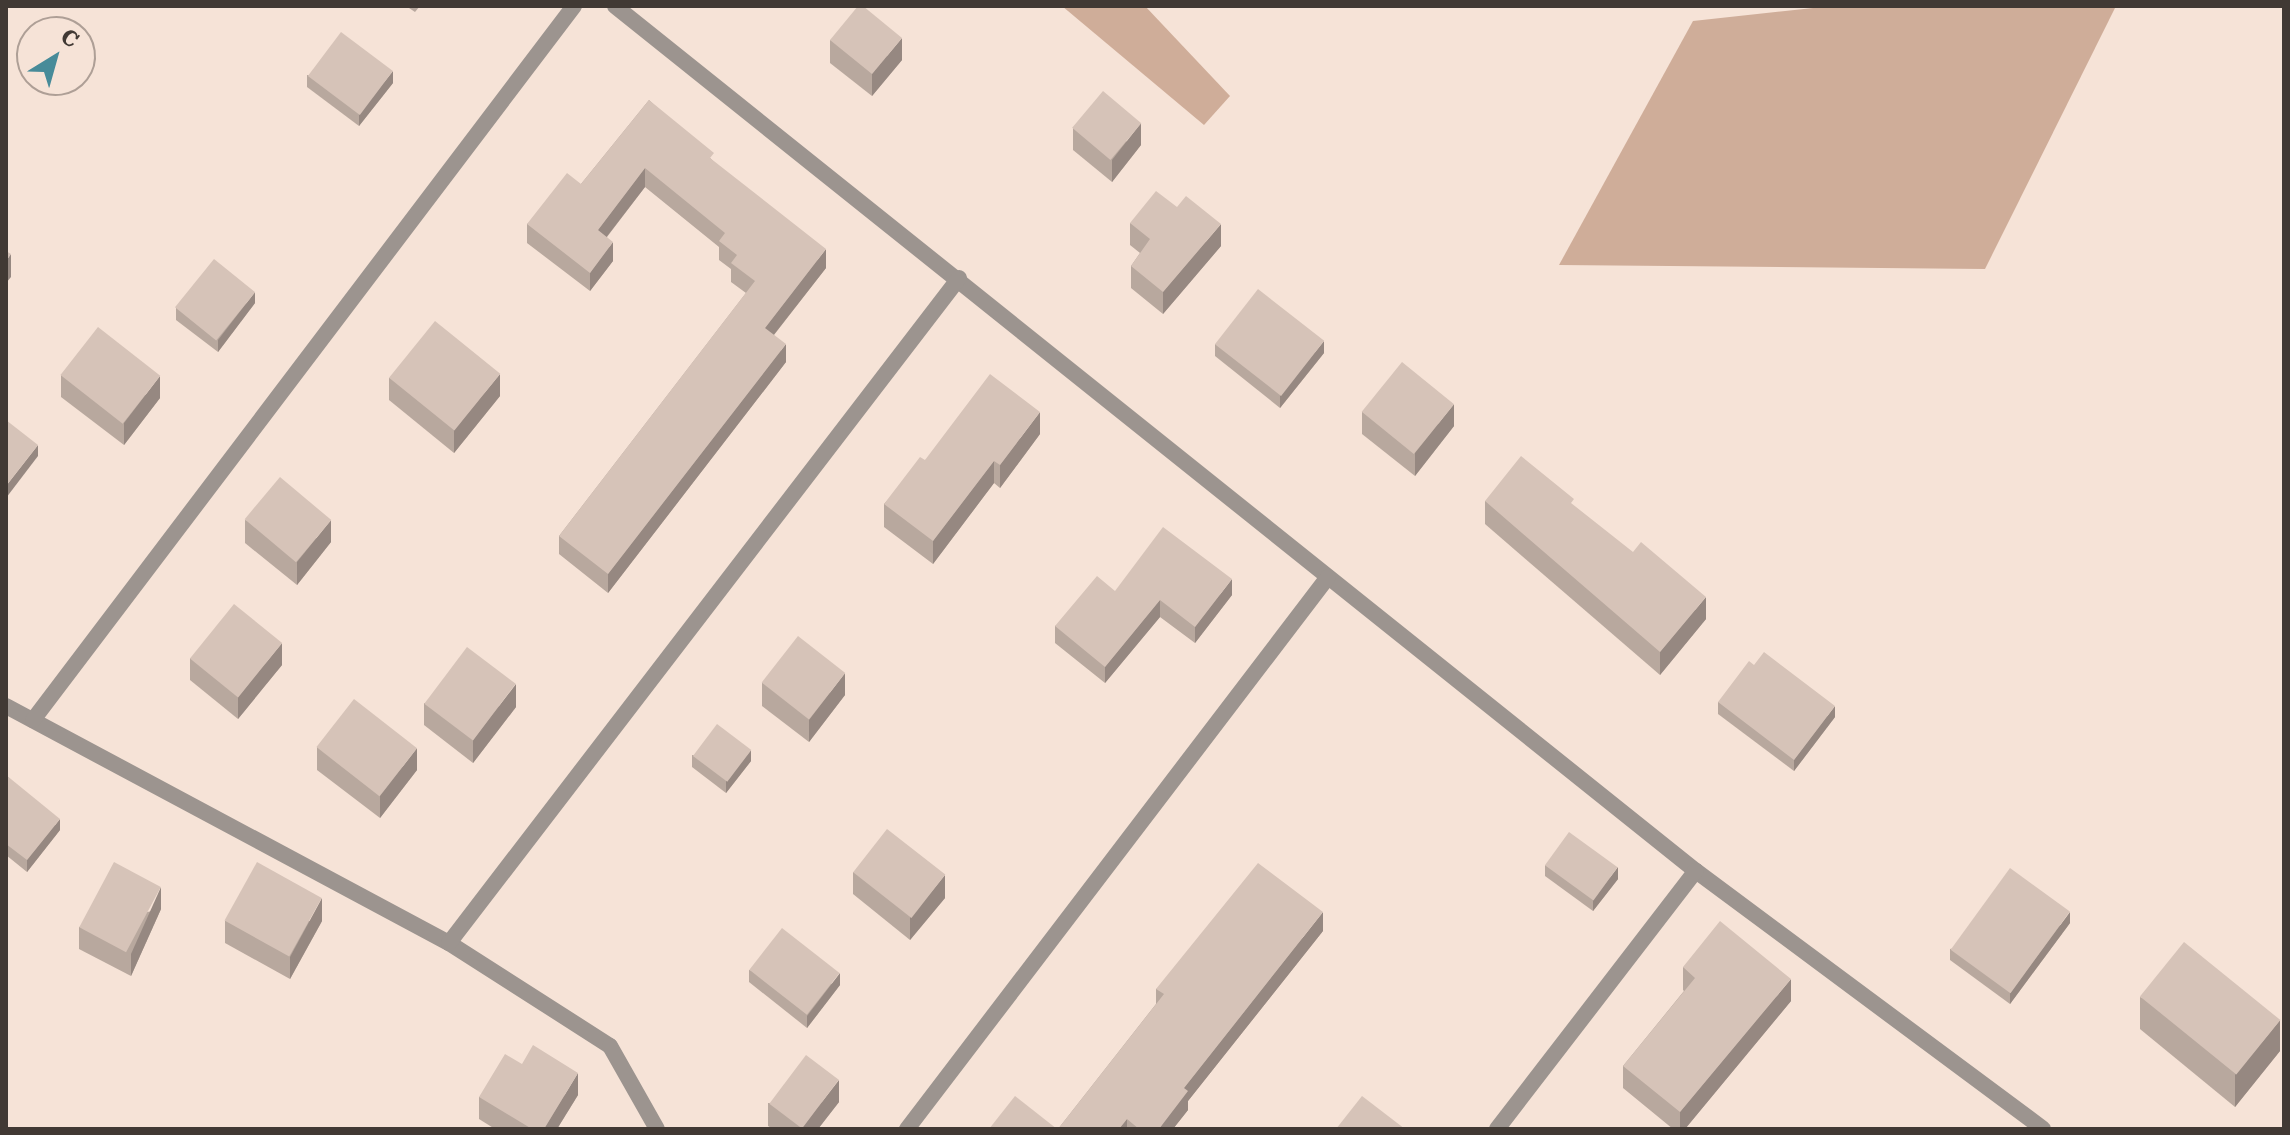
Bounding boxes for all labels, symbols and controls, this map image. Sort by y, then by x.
north arrow [16,16,96,96]
text: С [56,23,83,53]

